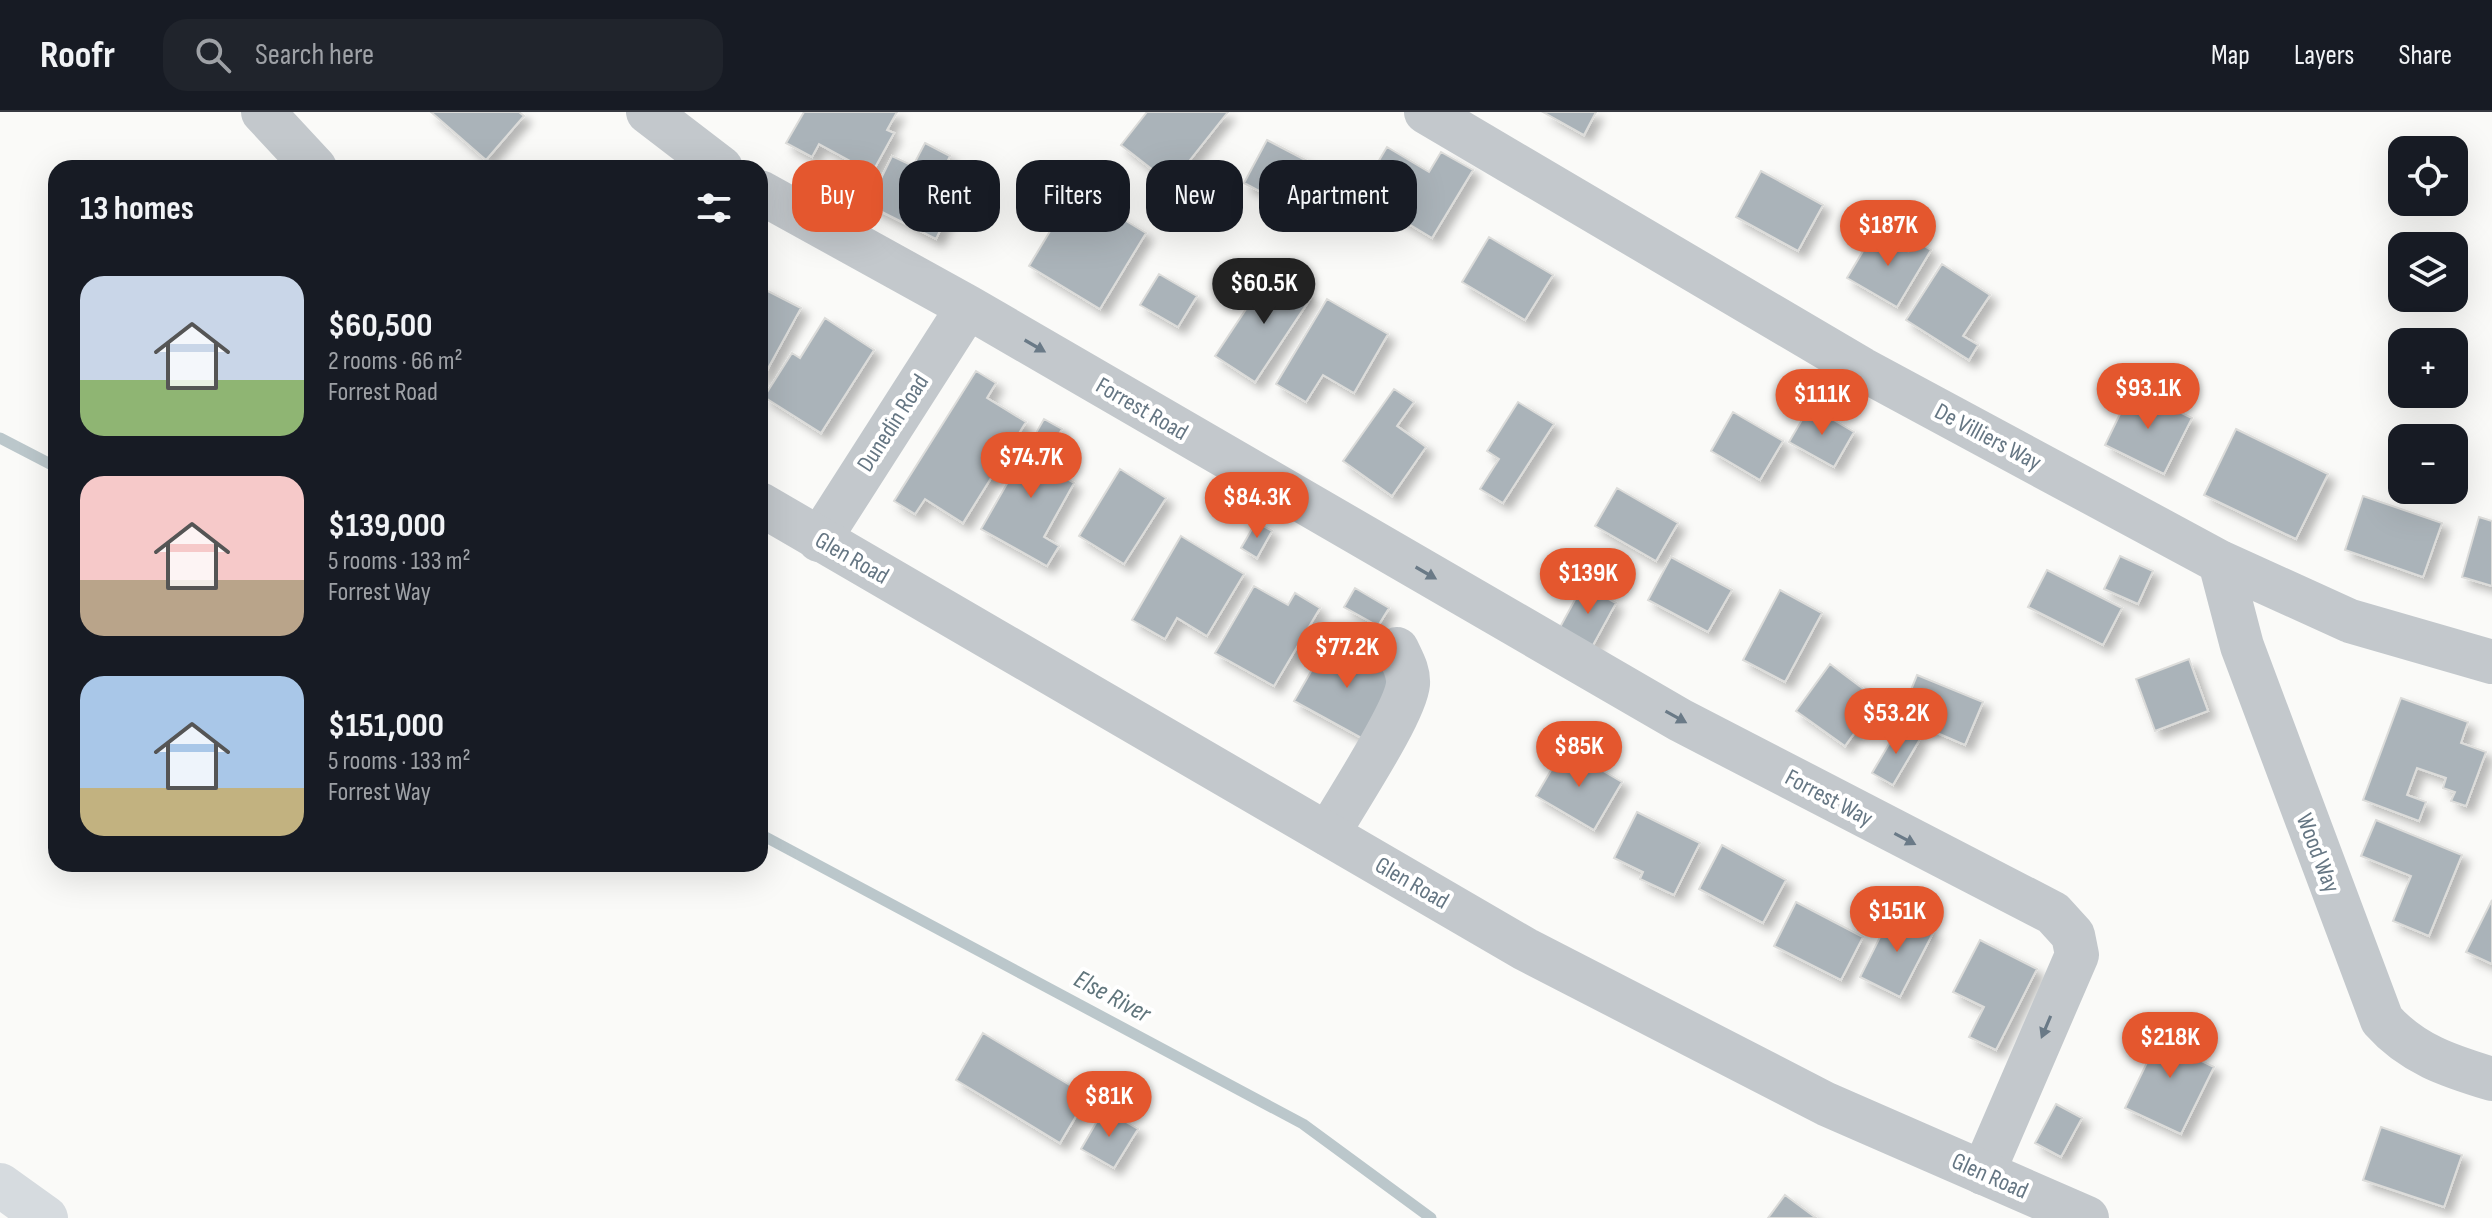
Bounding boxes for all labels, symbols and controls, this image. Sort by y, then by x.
search box [163,19,723,91]
text: Roofr [40,33,115,78]
icon: search [191,33,235,77]
text: Search here [255,37,374,73]
text: Map [2211,39,2250,72]
text: Layers [2294,39,2354,72]
text: Share [2398,39,2452,72]
map controls [2388,136,2468,504]
button: locate [2388,136,2468,216]
chip: Buy [792,160,883,232]
chip: Rent [899,160,1000,232]
chip: Filters [1016,160,1130,232]
chip: New [1146,160,1243,232]
chip: Apartment [1259,160,1417,232]
icon: filters [692,186,736,230]
text: 13 homes [80,188,194,229]
pin: $187K [1832,200,1944,268]
text: $187K [1858,210,1918,241]
button: layers [2388,232,2468,312]
pin: $60.5K [1199,258,1329,326]
text: $60.5K [1230,268,1298,299]
text: $60,500 [328,305,432,346]
icon: home [144,308,240,404]
button: + [2388,328,2468,408]
one-way arrow [1024,339,1046,353]
text: 2 rooms · 66 m² [328,346,463,377]
pin: $93.1K [2083,363,2213,431]
street label: Dunedin Road [851,369,935,477]
pin: $111K [1766,369,1878,437]
street label: Forrest Road [1091,371,1193,447]
text: $93.1K [2115,373,2181,404]
text: Forrest Road [328,377,438,408]
text: $111K [1794,379,1850,410]
street label: De Villiers Way [1930,397,2046,477]
button: − [2388,424,2468,504]
pin: $74.7K [966,432,1096,500]
text: $74.7K [999,442,1063,473]
pin: $84.3K [1192,472,1322,540]
text: $84.3K [1223,482,1291,513]
text: $139,000 [328,505,446,546]
icon: home [144,508,240,604]
street label: Glen Road [810,525,894,591]
text: 5 rooms · 133 m² [328,546,470,577]
pin: $139K [1532,548,1644,616]
text: $139K [1558,558,1618,589]
one-way arrow [1415,566,1437,580]
text: Forrest Way [328,577,431,608]
pin: $77.2K [1282,622,1412,690]
text: $77.2K [1315,632,1379,663]
pin: $53.2K [1831,688,1961,756]
text: $53.2K [1863,698,1930,729]
text: $151,000 [328,705,444,746]
icon: home [144,708,240,804]
one-way arrow [1664,710,1687,724]
pin: $85K [1532,721,1626,789]
text: $85K [1554,731,1604,762]
text: 5 rooms · 133 m² [328,746,470,777]
street label: Forrest Way [1780,763,1878,833]
text: Forrest Way [328,777,431,808]
street label: Wood Way [2290,809,2346,897]
one-way arrow [1894,832,1916,846]
street label: Glen Road [1370,850,1454,916]
pin: $151K [1841,886,1953,954]
text: $151K [1868,896,1926,927]
water label: Else River [1068,964,1157,1031]
pin: $218K [2114,1012,2226,1080]
one-way arrow [2039,1015,2052,1039]
text: $218K [2140,1022,2200,1053]
pin: $81K [1062,1071,1156,1139]
text: $81K [1085,1081,1133,1112]
street label: Glen Road [1947,1146,2033,1206]

